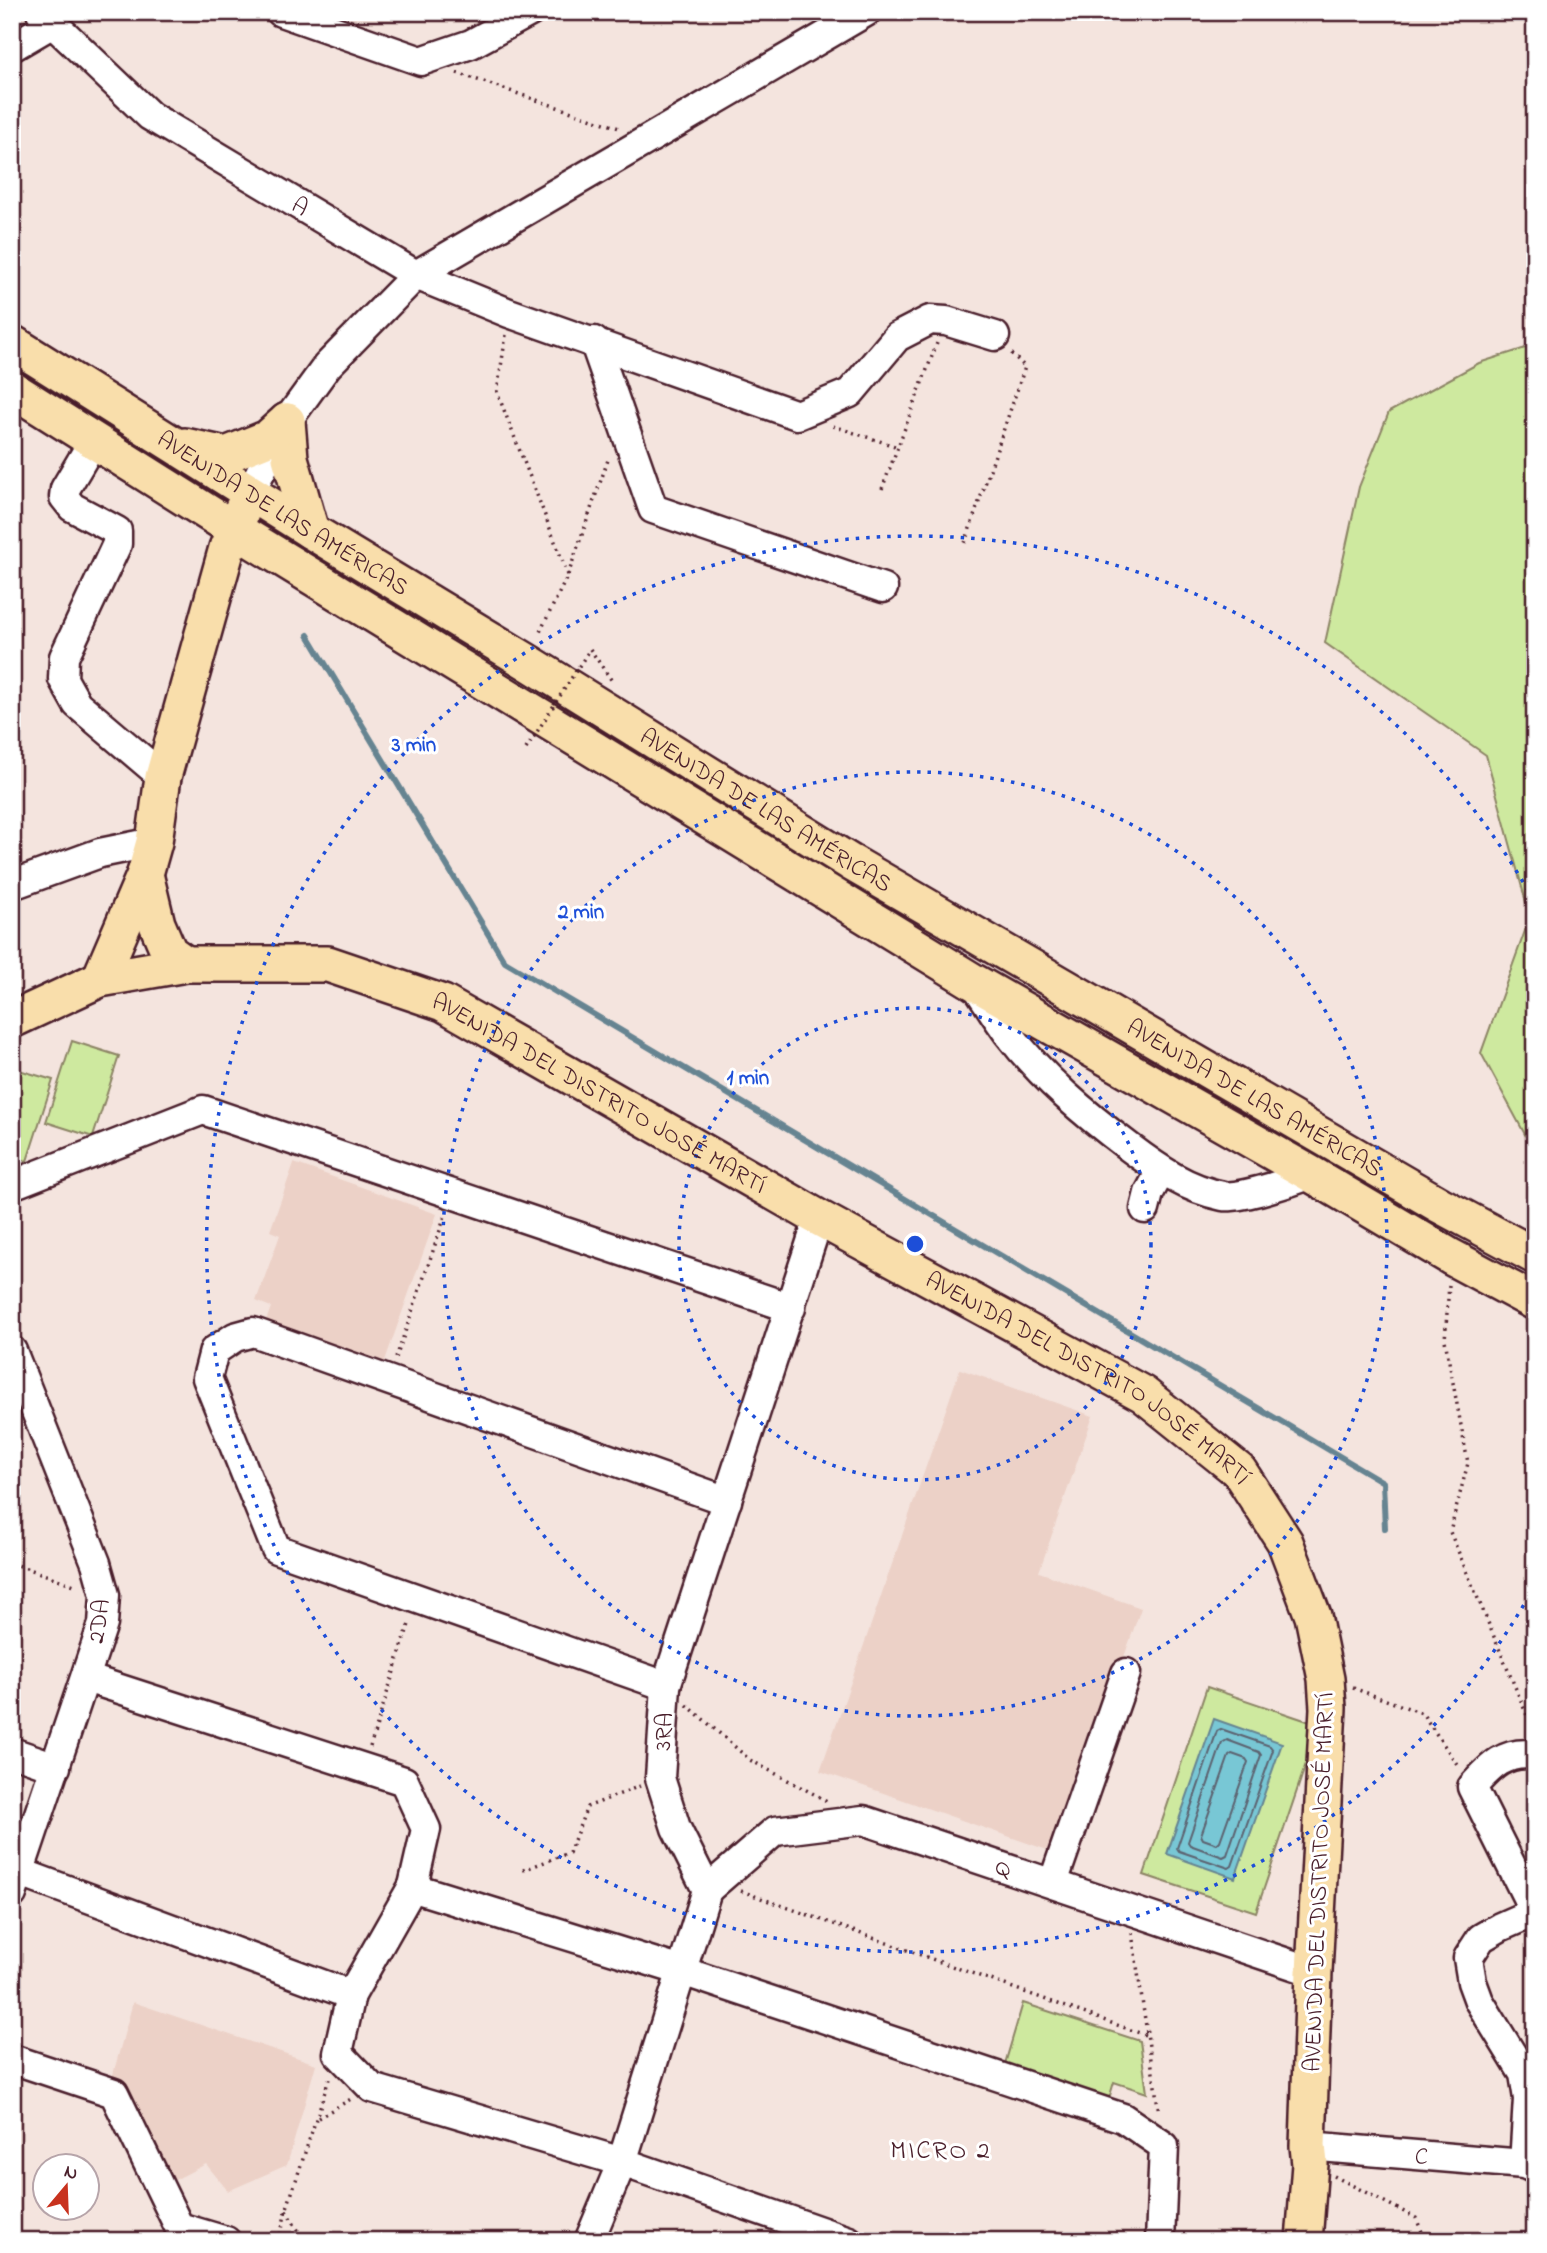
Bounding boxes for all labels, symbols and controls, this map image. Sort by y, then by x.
street label: A [284,189,315,227]
street label: AVENIDA DE LAS AMÉRICAS [149,423,415,606]
street label: AVENIDA DE LAS AMÉRICAS [632,721,898,903]
text: 3 min [391,731,436,761]
text: 2 min [557,898,604,928]
street label: AVENIDA DEL DISTRITO JOSÉ MARTÍ [427,986,772,1204]
street label: AVENIDA DE LAS AMÉRICAS [1119,1011,1388,1188]
text: 1 min [727,1064,769,1094]
centre of rings [903,1232,927,1256]
street label: AVENIDA DEL DISTRITO JOSÉ MARTÍ [918,1264,1258,1492]
street label: 2DA [80,1597,121,1646]
street label: AVENIDA DEL DISTRITO JOSÉ MARTÍ [1296,1691,1345,2073]
street label: 3RA [647,1712,684,1752]
street label: Q [990,1851,1016,1889]
district label: MICRO 2 [890,2133,992,2171]
street label: C [1413,2140,1429,2176]
north arrow [32,2152,102,2222]
text: N [60,2158,81,2188]

